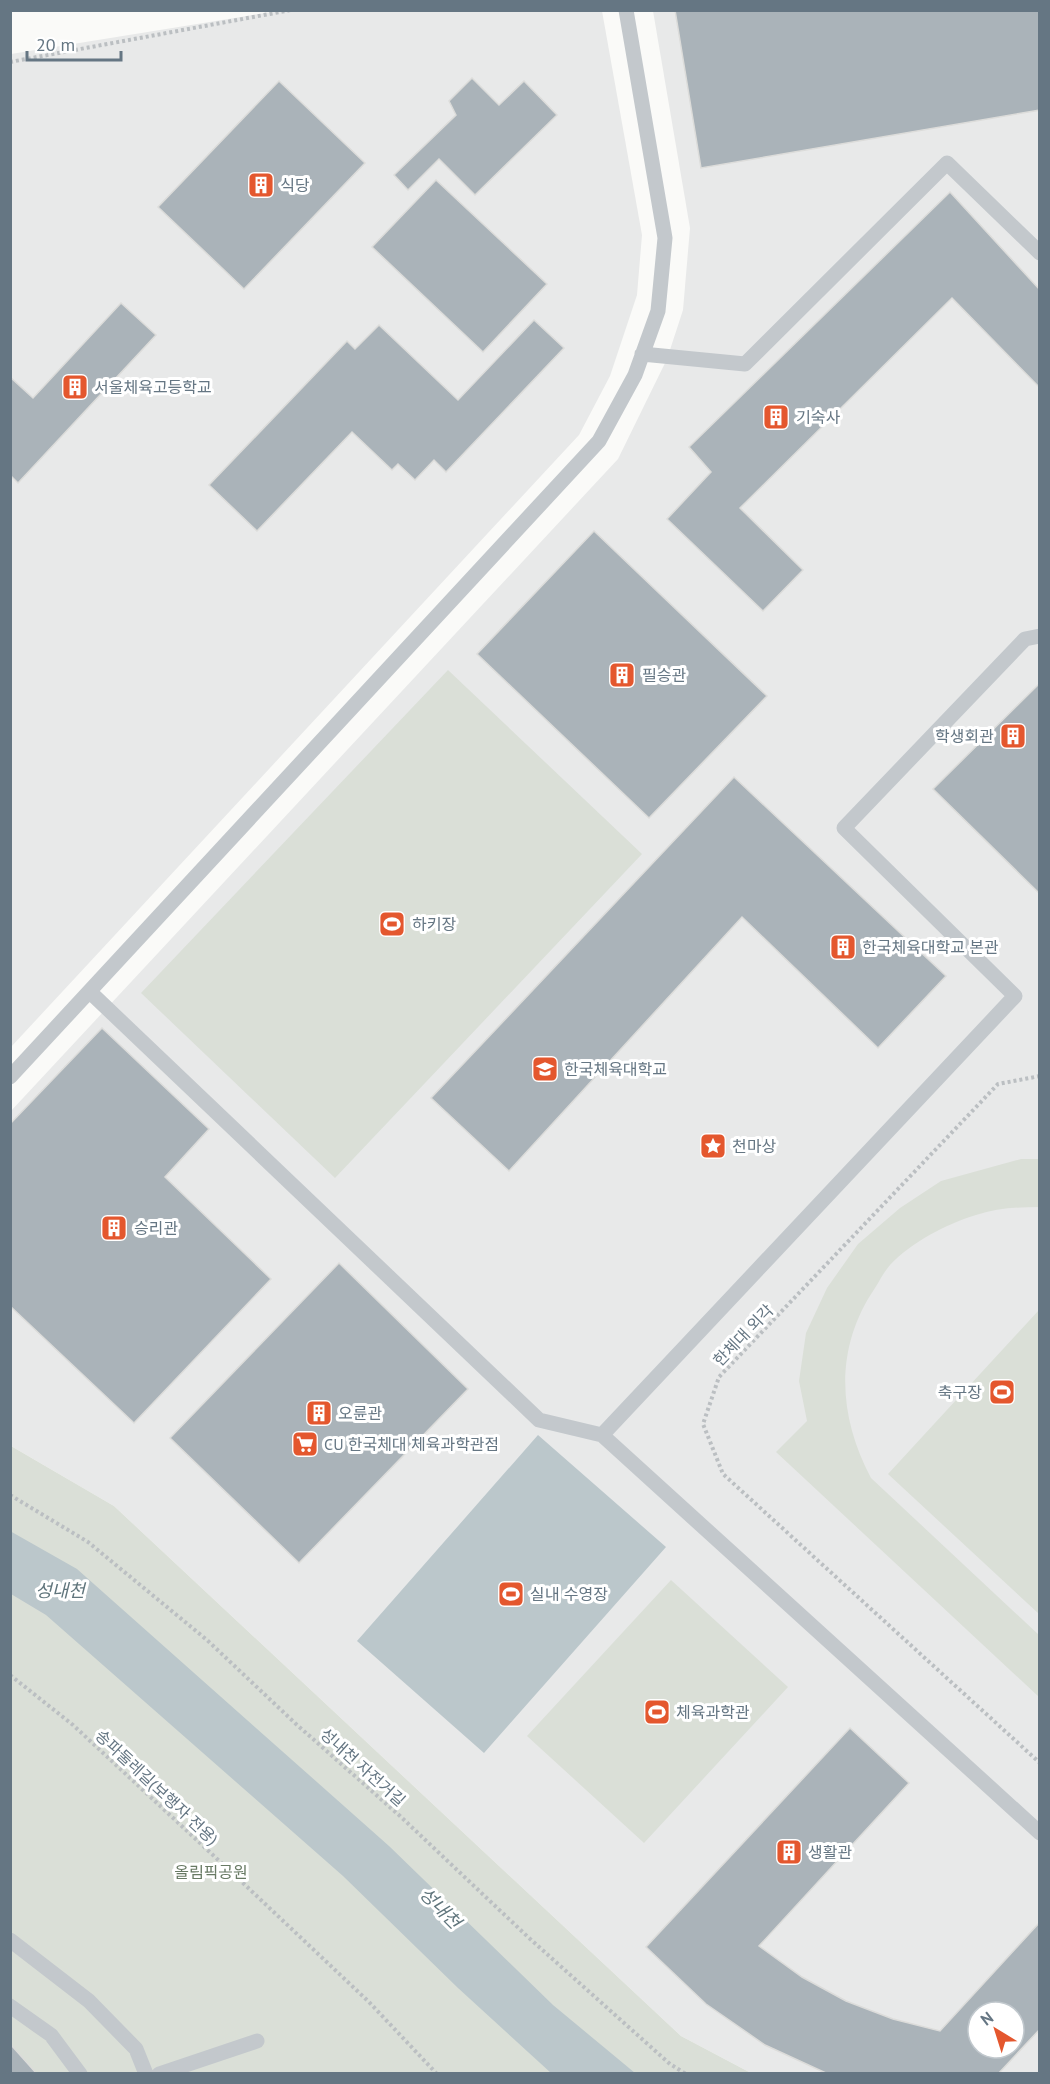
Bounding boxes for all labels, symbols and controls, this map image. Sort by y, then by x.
scale bar [27,24,122,62]
text: 20 m [36,33,75,56]
building icon: 식당 [246,170,276,200]
place label: 식당 [280,175,310,195]
building icon: 서울체육고등학교 [60,372,90,402]
place label: 서울체육고등학교 [94,377,212,397]
building icon: 기숙사 [761,402,791,432]
place label: 기숙사 [796,407,840,427]
building icon: 필승관 [607,660,637,690]
place label: 필승관 [642,665,686,685]
building icon: 학생회관 [998,721,1028,751]
place label: 학생회관 [935,726,994,746]
sports icon: 하키장 [377,909,407,939]
place label: 하키장 [412,914,456,934]
building icon: 한국체육대학교 본관 [828,932,858,962]
place label: 한국체육대학교 본관 [862,937,999,957]
school or university icon: 한국체육대학교 [530,1054,560,1084]
place label: 한국체육대학교 [564,1059,667,1079]
place icon: 천마상 [698,1131,728,1161]
place label: 천마상 [732,1136,776,1156]
building icon: 승리관 [99,1213,129,1243]
place label: 승리관 [134,1218,178,1238]
street label: 한체대 외각 [709,1300,777,1370]
sports icon: 축구장 [987,1377,1017,1407]
place label: 축구장 [938,1382,982,1402]
building icon: 오륜관 [304,1398,334,1428]
place label: 오륜관 [338,1403,382,1423]
supermarket icon: CU 한국체대 체육과학관점 [290,1429,320,1459]
place label: CU 한국체대 체육과학관점 [324,1434,499,1454]
water label: 성내천 [35,1579,87,1602]
sports icon: 실내 수영장 [496,1579,526,1609]
place label: 실내 수영장 [530,1584,608,1604]
sports icon: 체육과학관 [642,1697,672,1727]
place label: 체육과학관 [676,1702,750,1722]
street label: 성내천 자전거길 [316,1724,410,1810]
street label: 송파둘레길(보행자 전용) [92,1725,222,1849]
building icon: 생활관 [774,1837,804,1867]
place label: 생활관 [808,1842,852,1862]
park label: 올림픽공원 [174,1862,248,1882]
water label: 성내천 [415,1882,468,1935]
north arrow [966,2000,1026,2060]
text: N [976,2007,997,2029]

